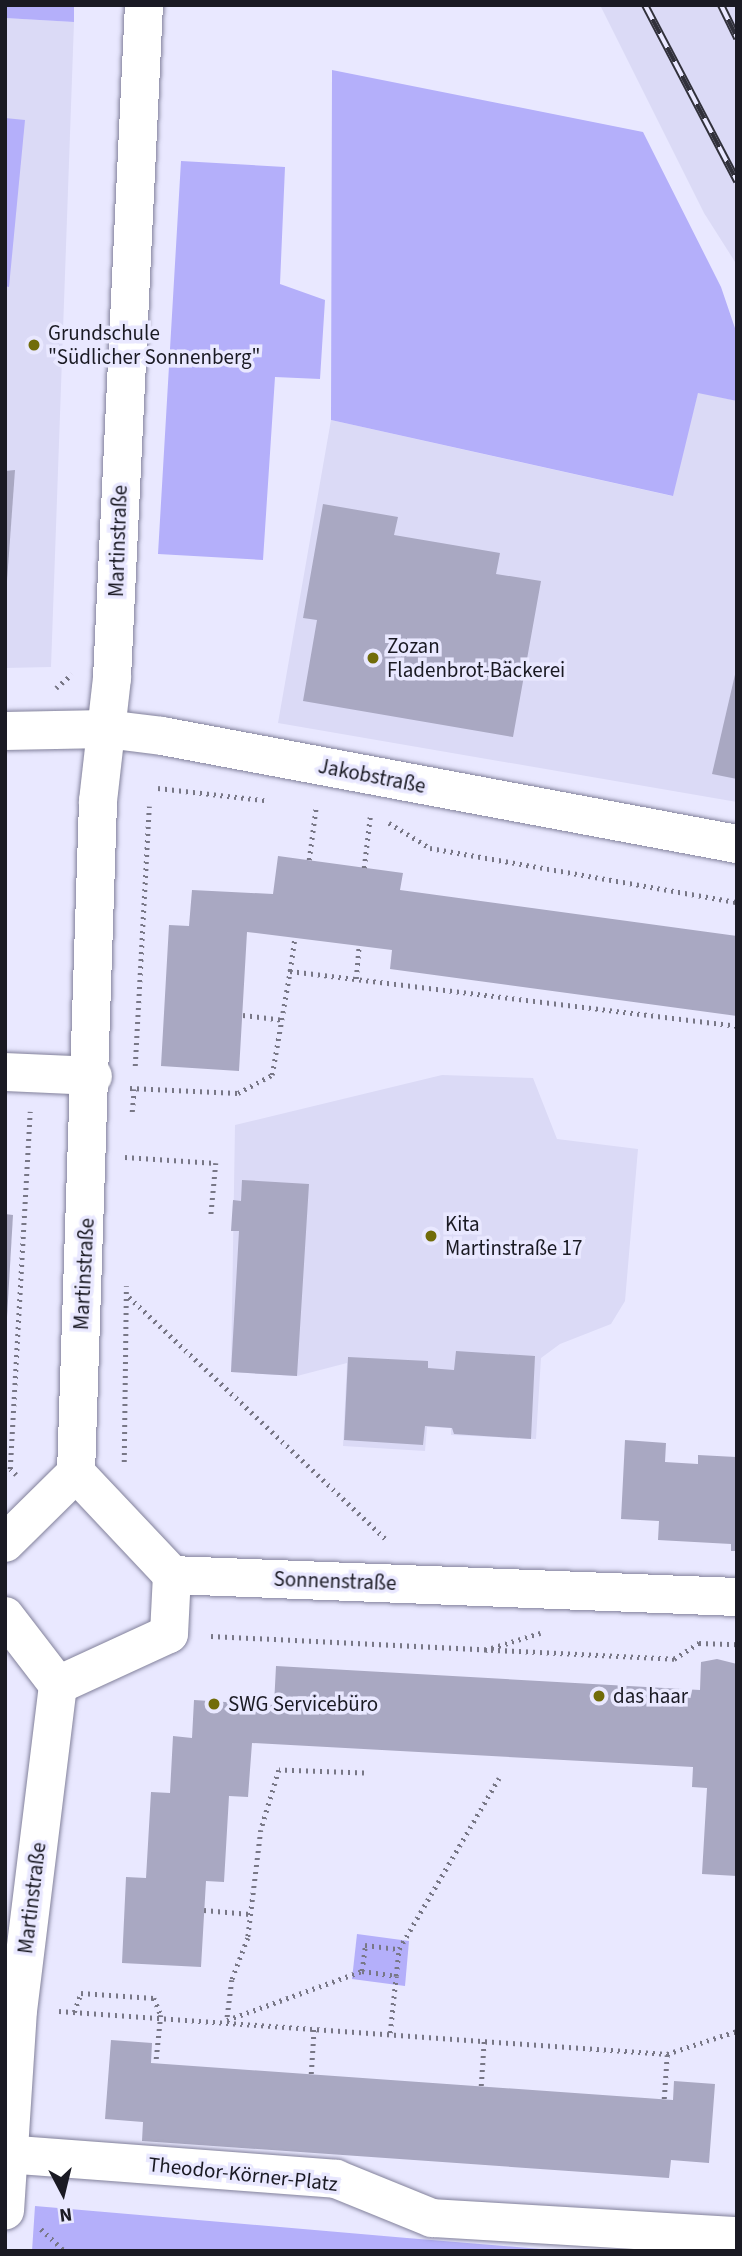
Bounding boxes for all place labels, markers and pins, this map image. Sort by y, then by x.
place label: Grundschule "Südlicher Sonnenberg" [48,320,261,370]
marker: Grundschule "Südlicher Sonnenberg" [26,337,42,353]
place label: Zozan Fladenbrot-Bäckerei [387,633,565,683]
marker: Zozan Fladenbrot-Bäckerei [365,650,381,666]
place label: Kita Martinstraße 17 [445,1211,582,1261]
marker: Kita Martinstraße 17 [423,1228,439,1244]
place label: das haar [613,1683,688,1709]
marker: das haar [591,1688,607,1704]
place label: SWG Servicebüro [228,1691,378,1717]
marker: SWG Servicebüro [206,1696,222,1712]

